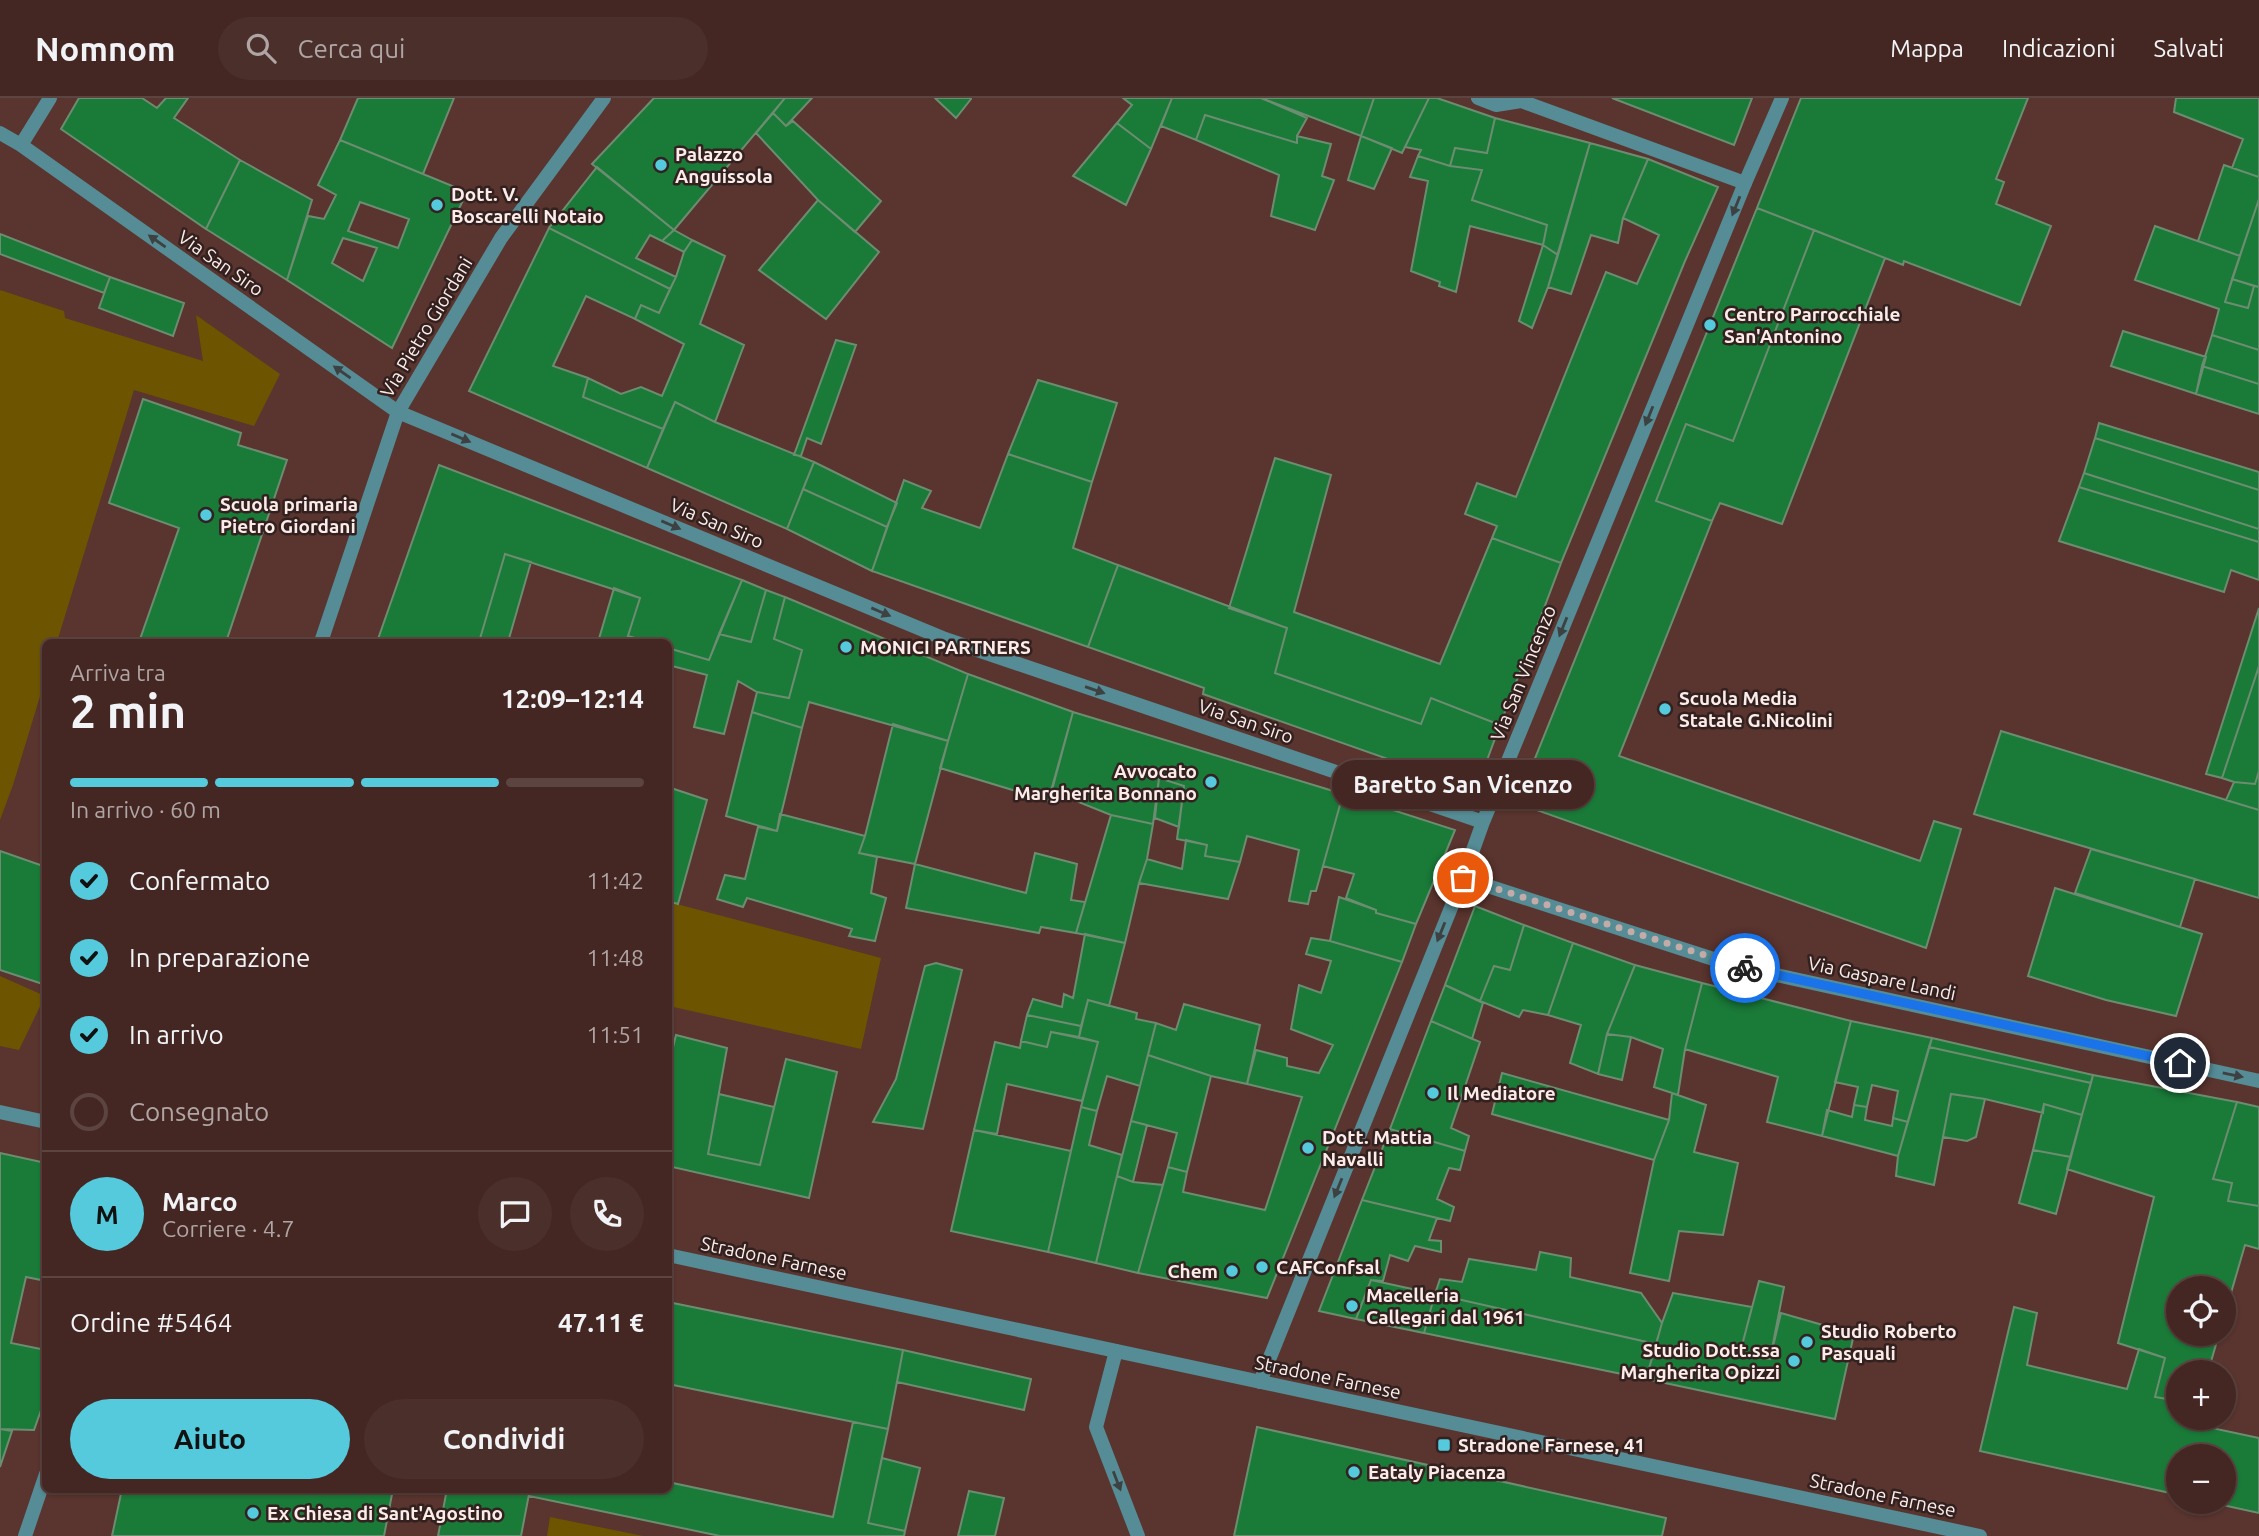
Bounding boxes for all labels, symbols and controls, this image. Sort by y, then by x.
search box [218,17,708,80]
icon: search [242,29,280,67]
text: Nomnom [35,30,176,67]
text: Cerca qui [298,34,405,63]
text: Mappa [1890,35,1964,62]
text: Indicazioni [2002,35,2116,62]
text: Salvati [2154,35,2224,62]
place label: Palazzo Anguissola [675,143,773,187]
marker: Palazzo Anguissola [653,157,669,173]
place label: Dott. V. Boscarelli Notaio [451,183,604,227]
one-way arrow [1730,195,1741,216]
marker: Dott. V. Boscarelli Notaio [429,197,445,213]
street label: Via San Siro [174,226,268,300]
one-way arrow [148,234,166,248]
street label: Via Pietro Giordani [375,253,477,401]
place label: Centro Parrocchiale San'Antonino [1724,303,1901,347]
marker: Centro Parrocchiale San'Antonino [1702,317,1718,333]
one-way arrow [333,365,351,379]
one-way arrow [1644,406,1655,427]
one-way arrow [451,432,472,443]
place label: Scuola primaria Pietro Giordani [220,493,358,537]
street label: Via San Siro [667,493,767,553]
marker: Scuola primaria Pietro Giordani [198,507,214,523]
one-way arrow [661,520,682,531]
street label: Via San Vincenzo [1486,602,1560,744]
one-way arrow [871,607,892,618]
one-way arrow [1557,616,1568,637]
place label: MONICI PARTNERS [860,636,1031,658]
marker: MONICI PARTNERS [838,639,854,655]
text: Arriva tra [70,660,166,685]
text: 12:09–12:14 [501,684,644,713]
text: 2 min [70,685,186,737]
one-way arrow [1085,685,1106,696]
place label: Scuola Media Statale G.Nicolini [1679,687,1833,731]
street label: Via San Siro [1196,694,1296,748]
marker: Scuola Media Statale G.Nicolini [1657,701,1673,717]
callout: Baretto San Vicenzo [1332,759,1594,808]
place label: Avvocato Margherita Bonnano [1014,760,1197,804]
text: Baretto San Vicenzo [1353,772,1573,797]
marker: Avvocato Margherita Bonnano [1203,774,1219,790]
text: In arrivo · 60 m [70,797,221,822]
pin [1433,848,1493,908]
icon: bag [1444,859,1482,897]
icon: check [70,862,108,900]
text: Confermato [129,866,270,895]
text: 11:42 [586,868,644,893]
one-way arrow [1436,921,1447,942]
courier [1710,933,1780,1003]
icon: check [70,939,108,977]
text: In preparazione [129,943,310,972]
text: 11:48 [586,945,644,970]
icon: bike [1726,949,1764,987]
street label: Via Gaspare Landi [1806,952,1958,1004]
icon: check [70,1016,108,1054]
text: In arrivo [129,1020,224,1049]
text: 11:51 [586,1022,644,1047]
pin [2150,1033,2210,1093]
icon: home [2161,1044,2199,1082]
one-way arrow [2222,1069,2244,1080]
place label: Il Mediatore [1447,1082,1556,1104]
marker: Il Mediatore [1425,1085,1441,1101]
text: Consegnato [129,1097,269,1126]
place label: Dott. Mattia Navalli [1322,1126,1432,1170]
marker: Dott. Mattia Navalli [1300,1140,1316,1156]
button: chat [478,1177,552,1251]
button: phone [570,1177,644,1251]
one-way arrow [1332,1178,1343,1199]
text: Marco [162,1187,238,1216]
text: M [95,1200,119,1229]
text: Corriere · 4.7 [162,1216,294,1241]
street label: Stradone Farnese [699,1232,849,1284]
place label: CAFConfsal [1276,1256,1380,1278]
marker: CAFConfsal [1254,1259,1270,1275]
place label: Chem [1167,1260,1218,1282]
marker: Chem [1224,1263,1240,1279]
map controls [2166,1276,2236,1514]
button: locate [2166,1276,2236,1346]
place label: Macelleria Callegari dal 1961 [1366,1284,1525,1328]
marker: Macelleria Callegari dal 1961 [1344,1298,1360,1314]
text: Ordine #5464 [70,1308,232,1337]
text: 47.11 € [558,1308,644,1337]
place label: Studio Roberto Pasquali [1821,1320,1957,1364]
marker: Studio Roberto Pasquali [1799,1334,1815,1350]
place label: Studio Dott.ssa Margherita Opizzi [1621,1339,1780,1383]
street label: Stradone Farnese [1253,1351,1403,1403]
marker: Studio Dott.ssa Margherita Opizzi [1786,1353,1802,1369]
button: + [2166,1360,2236,1430]
button: Aiuto [70,1399,350,1479]
button: Condividi [364,1399,644,1479]
place label: Stradone Farnese, 41 [1458,1434,1645,1456]
marker: Stradone Farnese, 41 [1436,1437,1452,1453]
button: − [2166,1444,2236,1514]
place label: Eataly Piacenza [1368,1461,1506,1483]
marker: Eataly Piacenza [1346,1464,1362,1480]
street label: Stradone Farnese [1808,1469,1958,1521]
one-way arrow [1111,1471,1122,1492]
place label: Ex Chiesa di Sant'Agostino [267,1502,503,1524]
marker: Ex Chiesa di Sant'Agostino [245,1505,261,1521]

